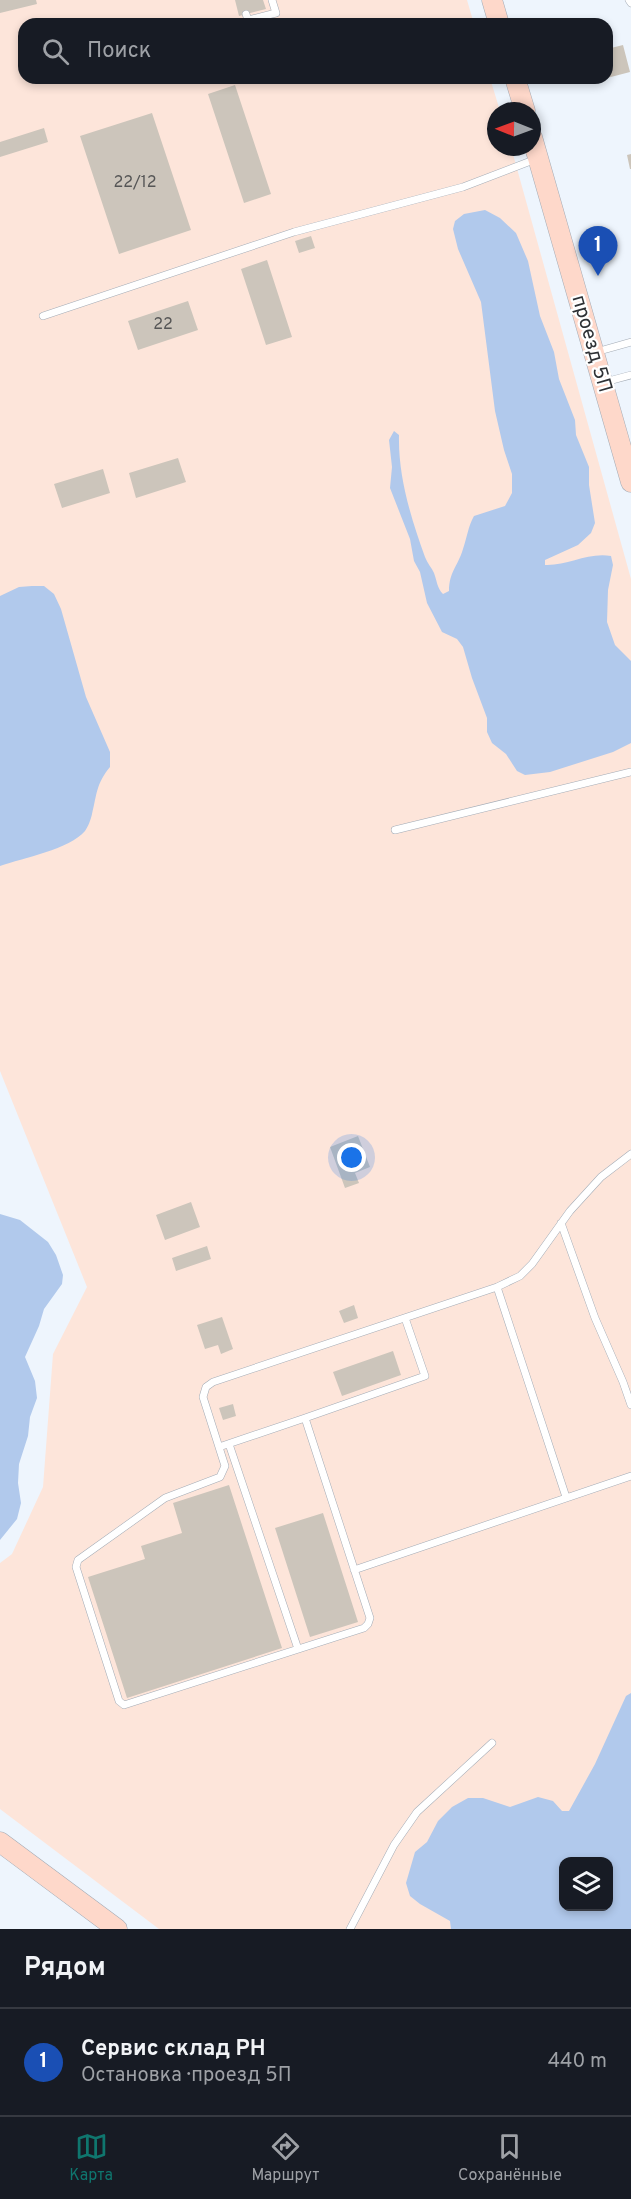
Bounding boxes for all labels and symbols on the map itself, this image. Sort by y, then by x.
north arrow [487,102,541,156]
house number: 22/12 [113,173,157,193]
pin: 1 [578,226,618,276]
street label: проезд 5П [565,292,617,396]
house number: 22 [153,315,173,335]
your location [337,1143,366,1172]

